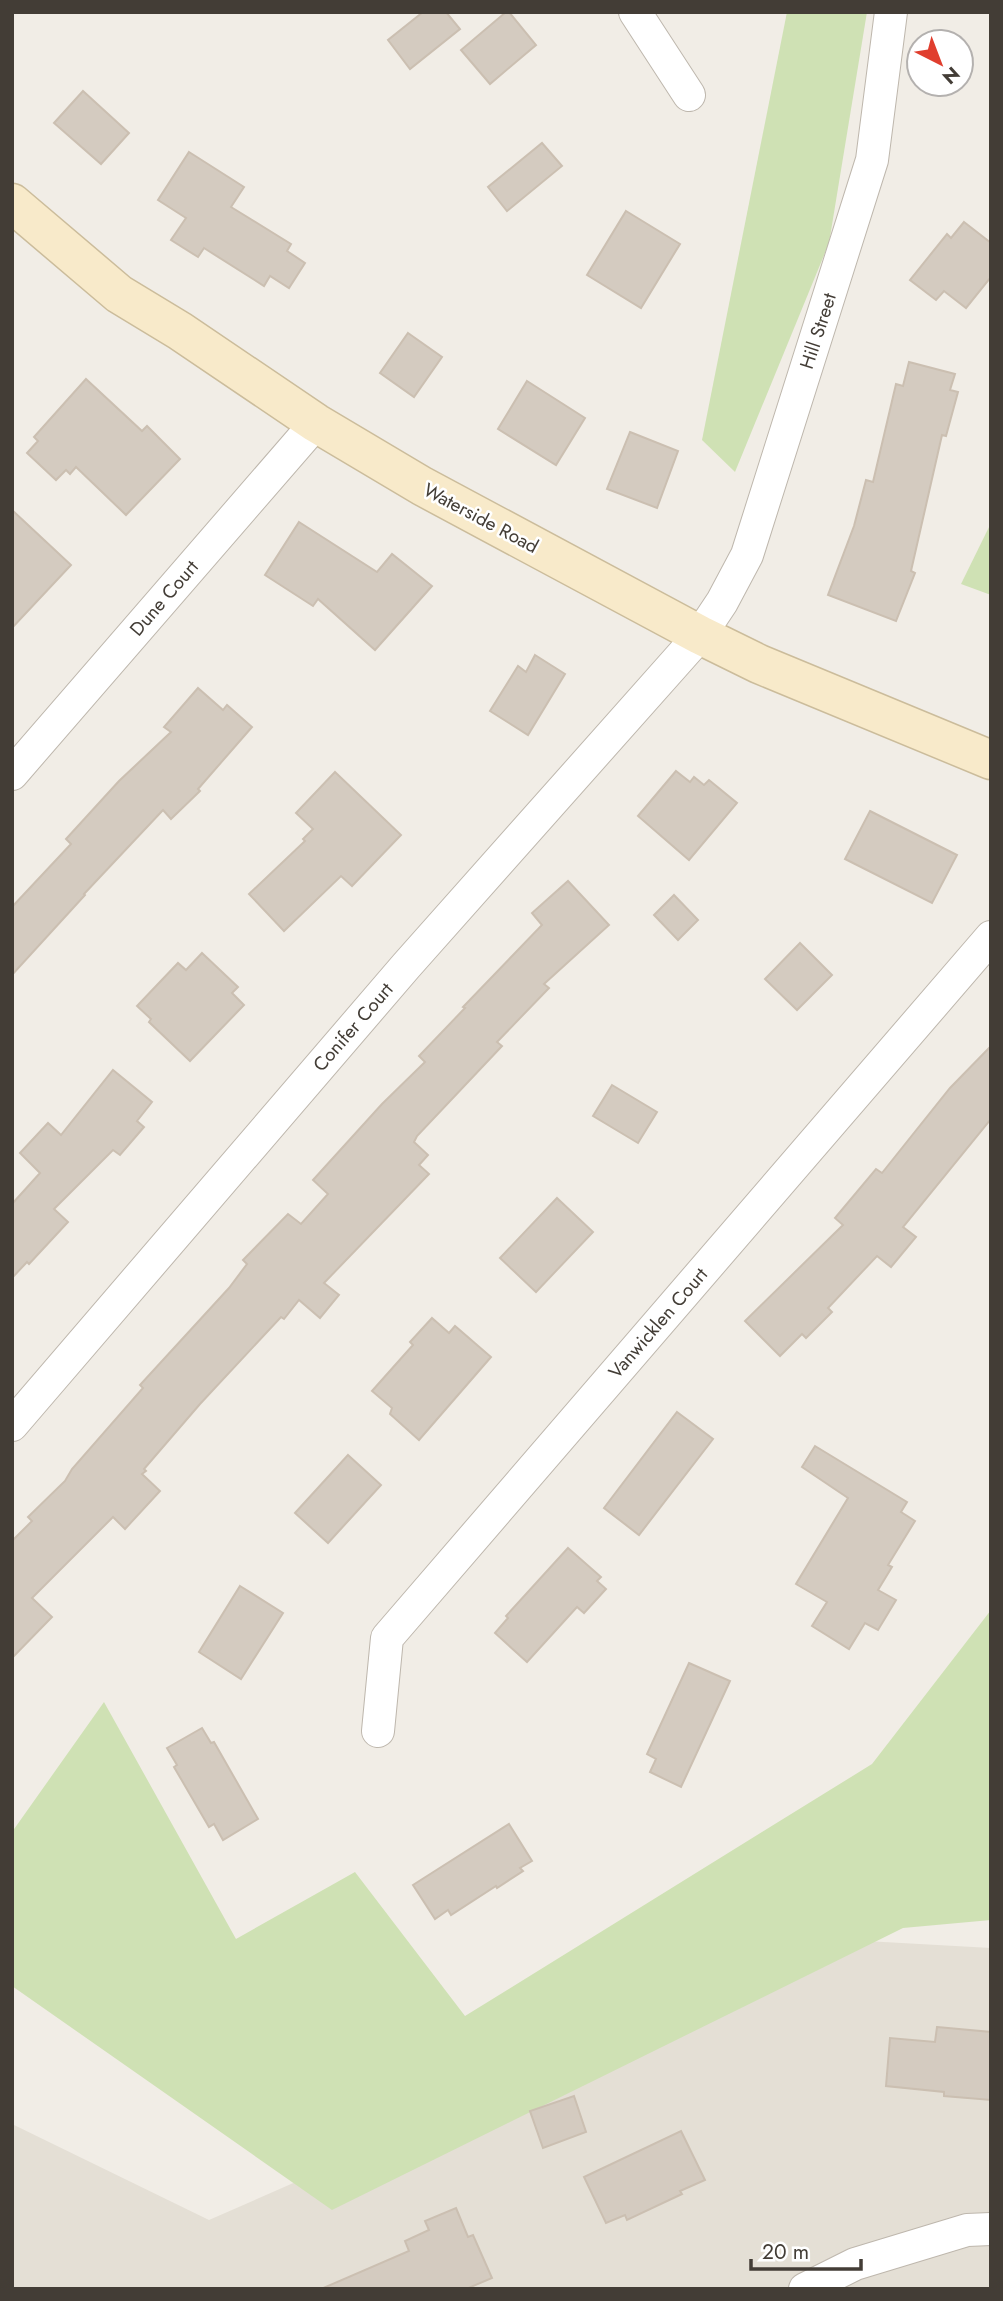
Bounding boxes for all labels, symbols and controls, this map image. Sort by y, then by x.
north arrow [905,28,975,98]
text: N [936,60,966,90]
street label: Hill Street [793,289,843,372]
street label: Waterside Road [419,476,543,560]
street label: Dune Court [123,554,205,642]
street label: Conifer Court [307,976,400,1077]
street label: Vanwicklen Court [602,1261,714,1384]
scale bar [751,2228,861,2272]
text: 20 m [762,2237,809,2267]

